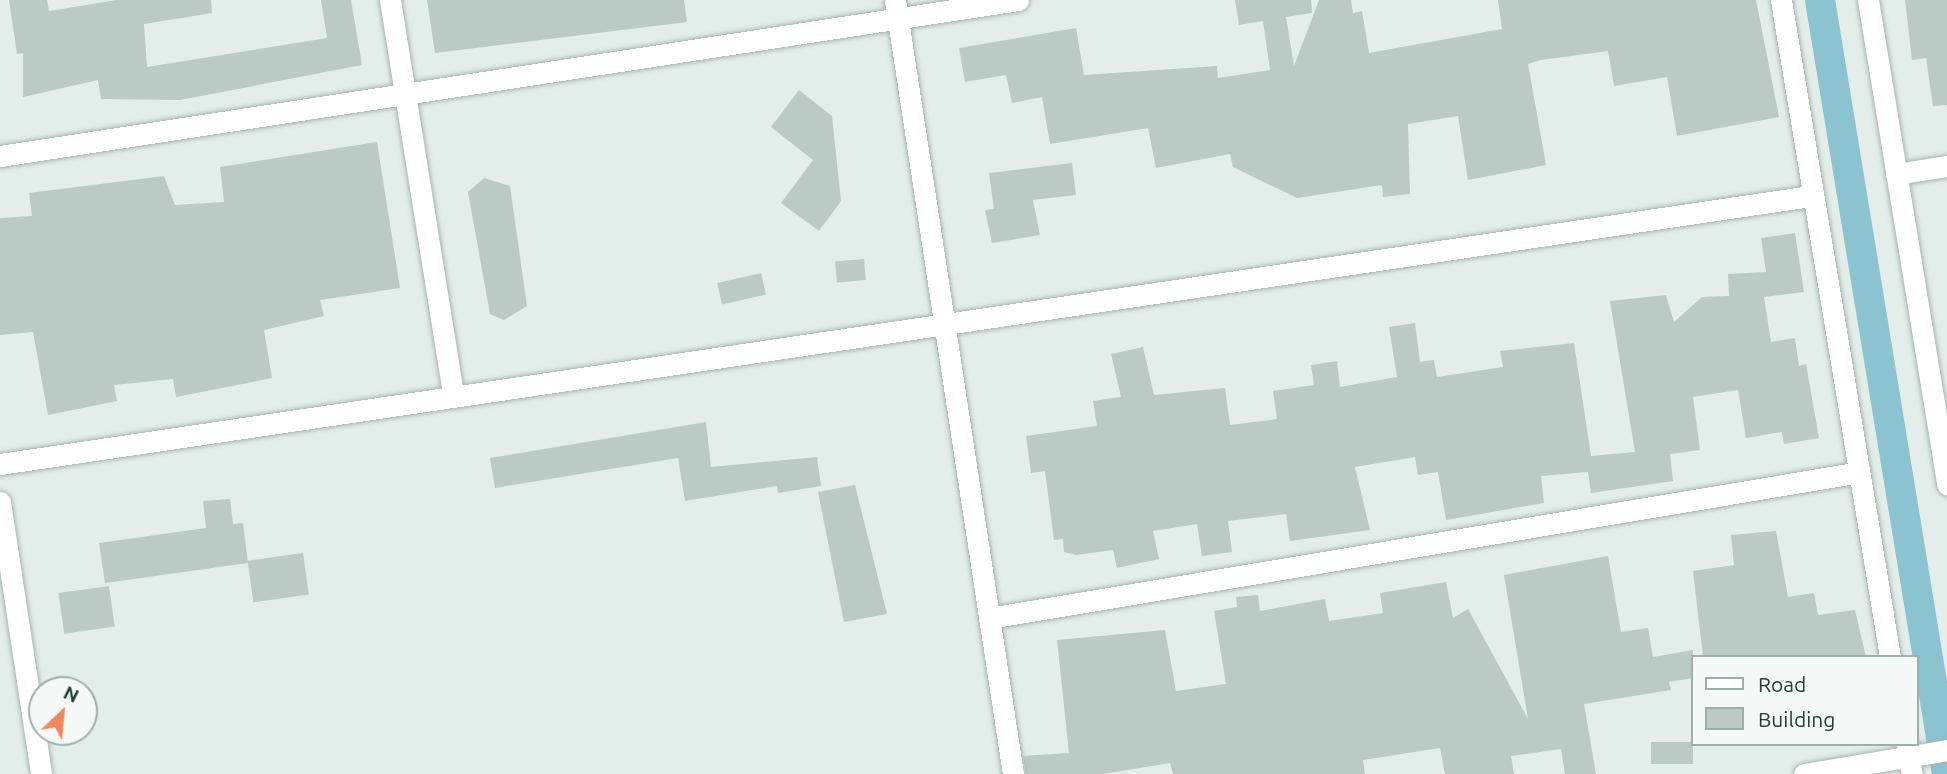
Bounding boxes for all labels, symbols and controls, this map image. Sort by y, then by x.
legend [1692,655,1919,746]
text: Road [1758,672,1806,696]
north arrow [28,676,98,746]
text: N [60,681,83,707]
text: Building [1758,707,1835,731]

